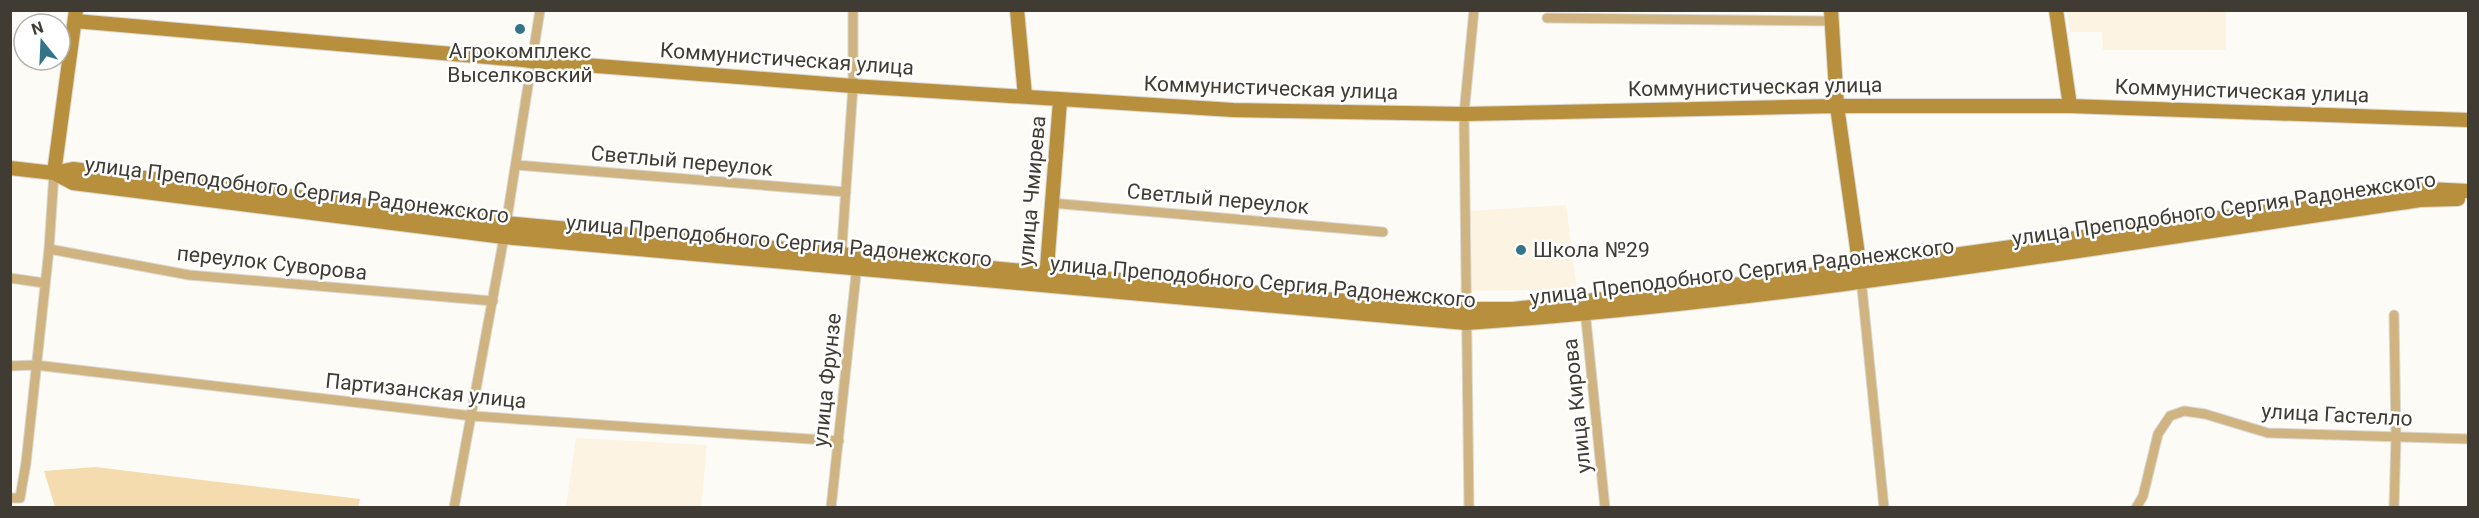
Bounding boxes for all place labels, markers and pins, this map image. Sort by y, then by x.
marker: Агрокомплекс Выселковский [513,22,527,36]
place label: Агрокомплекс Выселковский [447,39,593,87]
place label: Школа №29 [1533,238,1650,262]
marker: Школа №29 [1514,243,1528,257]

